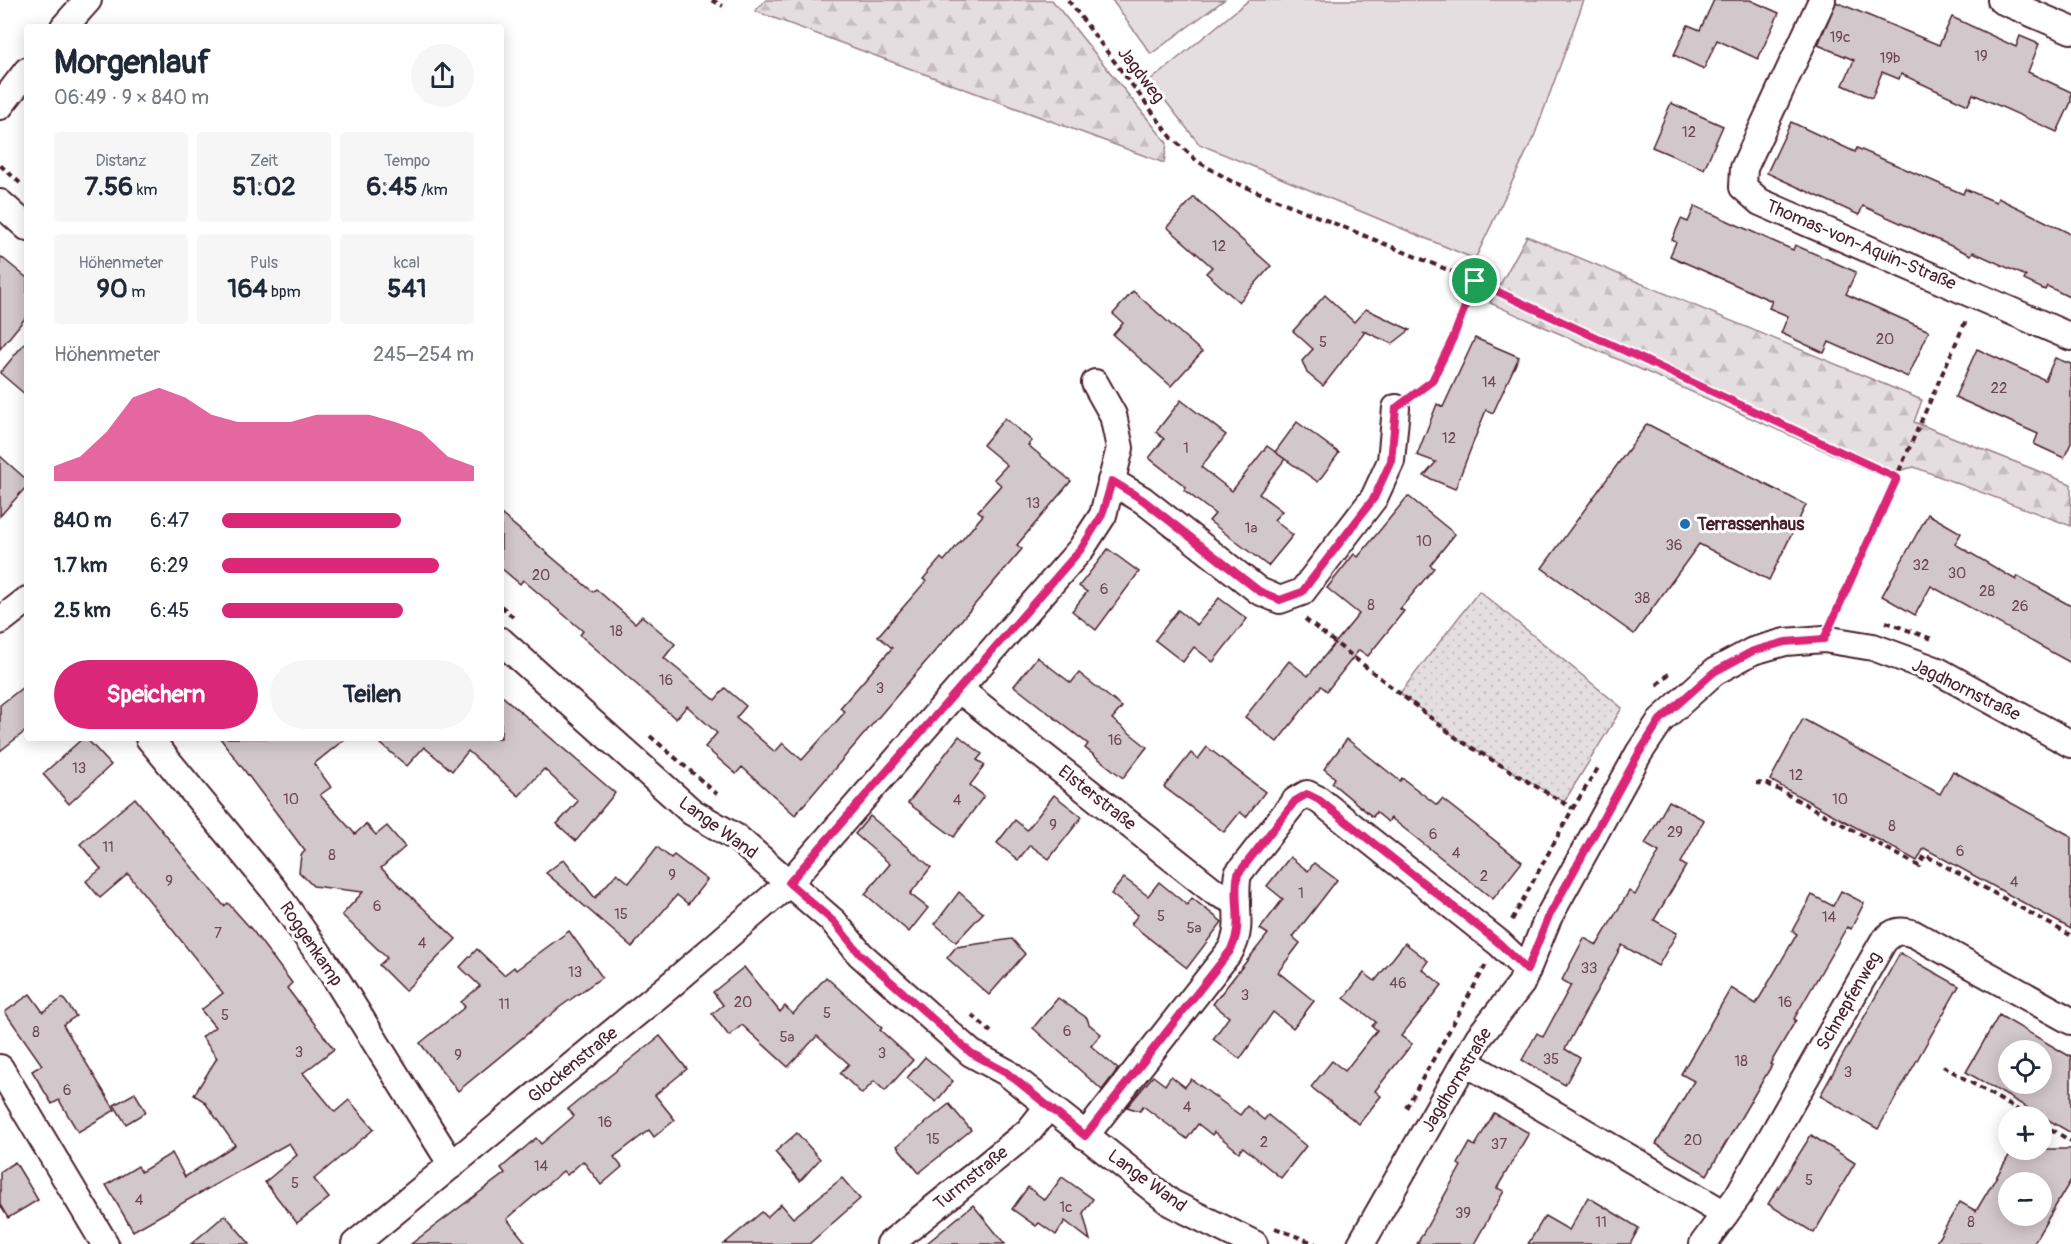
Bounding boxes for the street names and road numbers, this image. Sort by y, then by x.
street label: Jagdweg [1112,42,1170,108]
street label: Thomas-von-Aquin-Straße [1762,194,1960,296]
street label: Jagdhornstraße [1908,654,2024,726]
street label: Elsterstraße [1053,760,1141,836]
street label: Lange Wand [674,792,762,864]
street label: Roggenkamp [274,897,348,991]
street label: Schnepfenweg [1811,947,1887,1055]
street label: Glockenstraße [523,1022,623,1108]
street label: Jagdhornstraße [1417,1023,1497,1137]
street label: Turmstraße [929,1141,1013,1215]
street label: Lange Wand [1103,1145,1191,1217]

